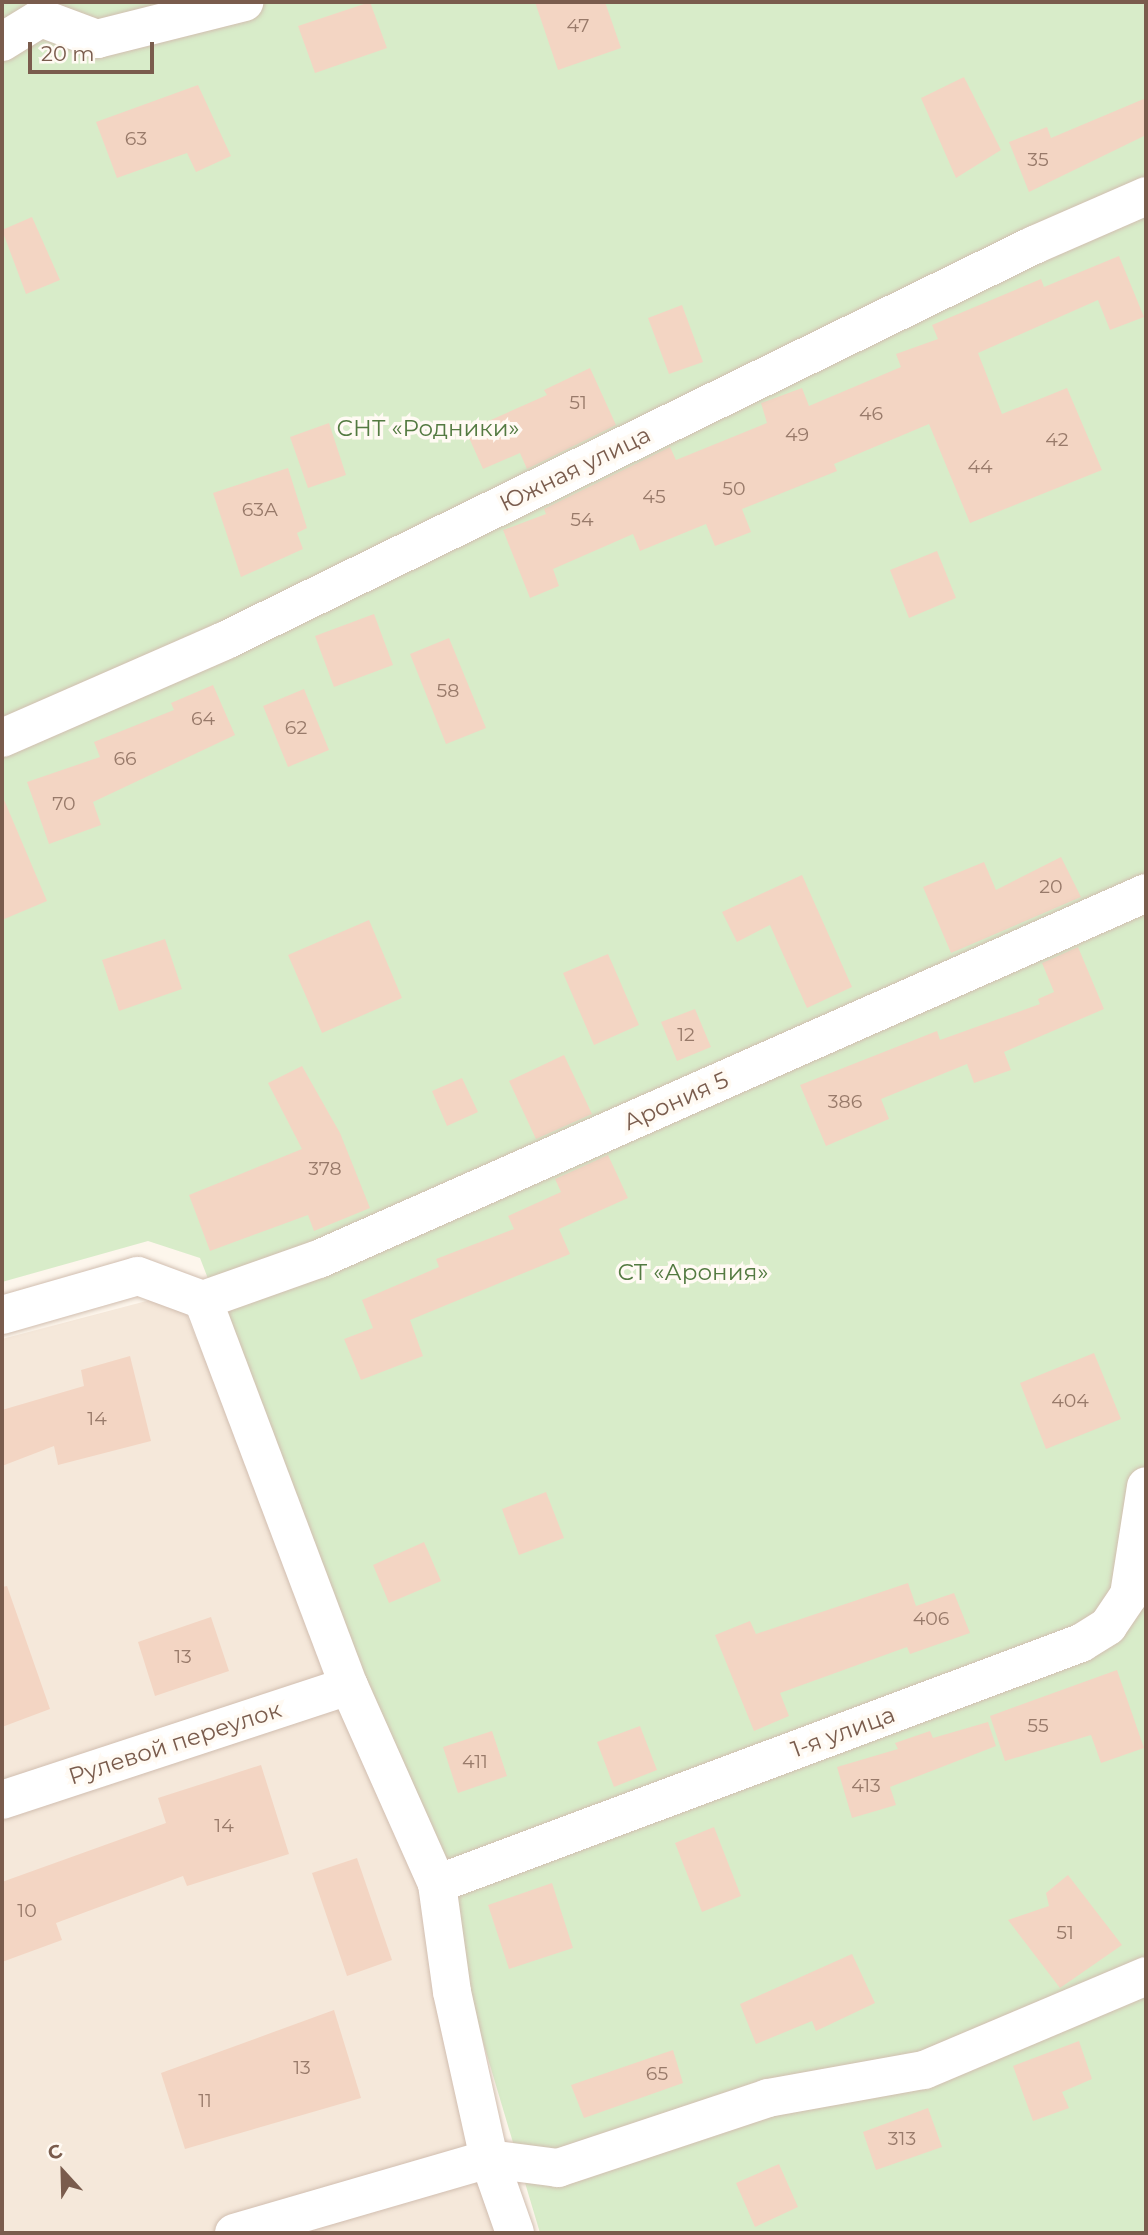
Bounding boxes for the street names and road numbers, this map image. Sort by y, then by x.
street label: Южная улица [495,421,655,517]
street label: Арония 5 [619,1066,733,1136]
street label: Рулевой переулок [65,1696,285,1790]
street label: 1-я улица [787,1701,899,1763]

